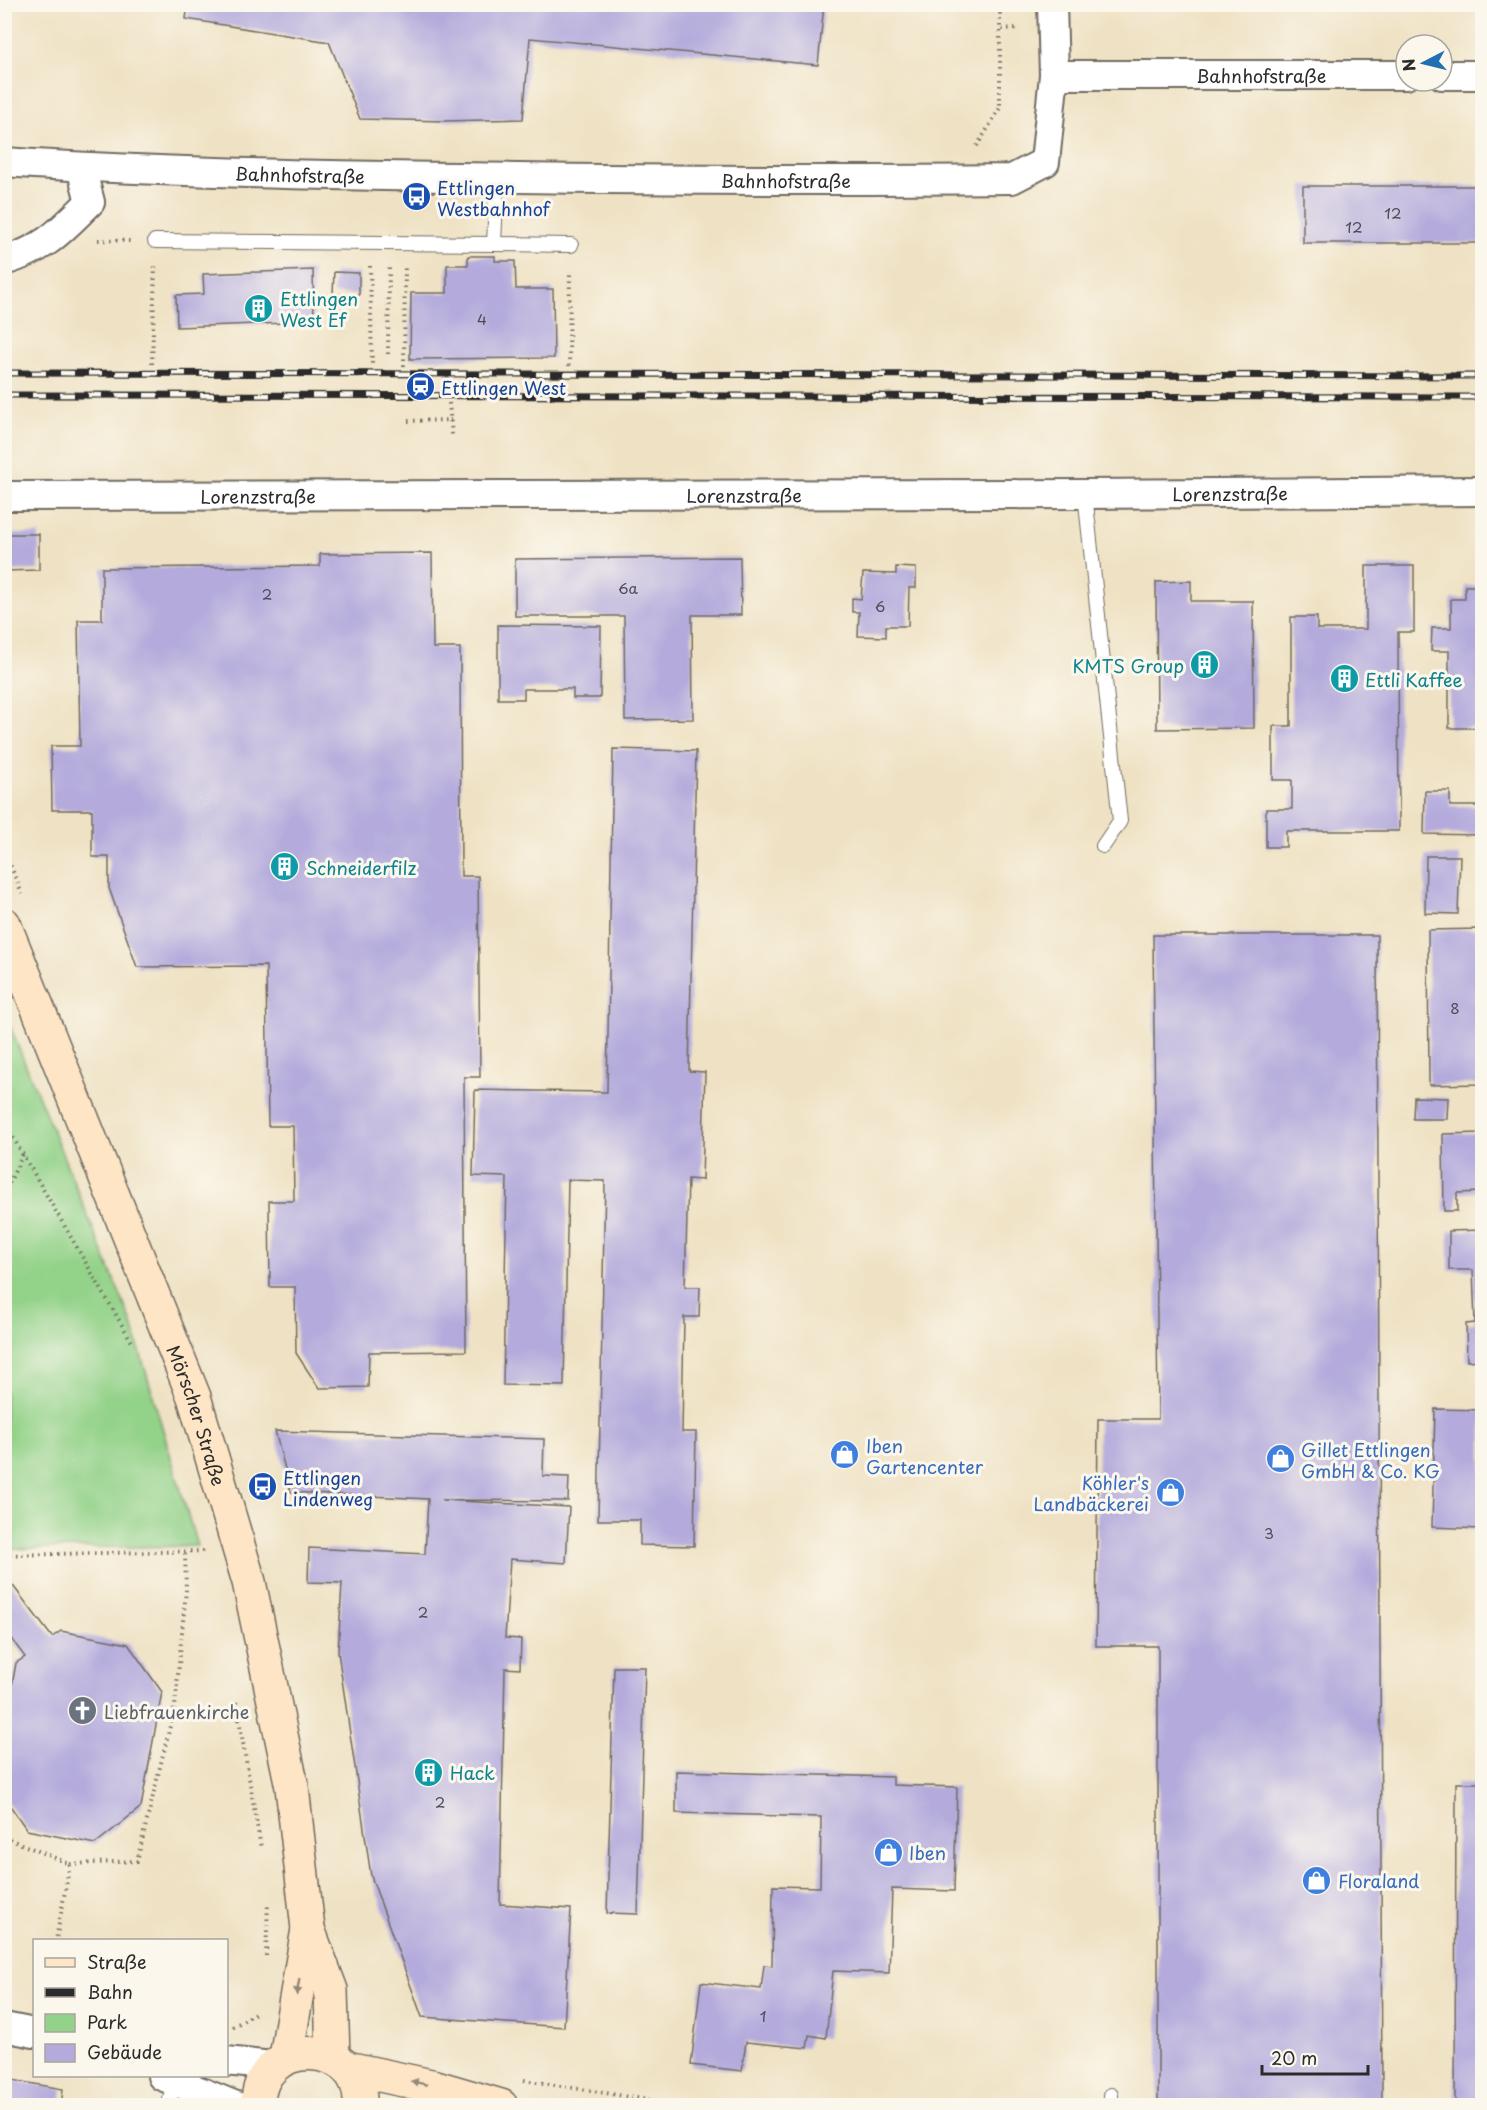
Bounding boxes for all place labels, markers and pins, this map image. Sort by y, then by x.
place label: Ettlingen Westbahnhof [437,174,552,222]
bus stop icon: Ettlingen Westbahnhof [400,181,432,213]
place label: Ettlingen West Ef [280,285,358,333]
building icon: Ettlingen West Ef [243,292,275,324]
station icon: Ettlingen West [404,371,436,403]
place label: Ettlingen West [441,374,566,401]
building icon: KMTS Group [1189,649,1221,681]
place label: KMTS Group [1072,652,1184,679]
building icon: Ettli Kaffee [1328,663,1360,695]
place label: Ettli Kaffee [1365,666,1463,693]
building icon: Schneiderfilz [269,851,301,883]
place label: Schneiderfilz [306,854,417,881]
place label: Iben Gartencenter [866,1432,984,1480]
place label: Gillet Ettlingen GmbH & Co. KG [1301,1436,1440,1484]
shop icon: Iben Gartencenter [829,1439,861,1471]
shop icon: Gillet Ettlingen GmbH & Co. KG [1264,1443,1296,1475]
place label: Ettlingen Lindenweg [283,1464,373,1512]
place label: Köhler's Landbäckerei [1033,1469,1149,1517]
bus stop icon: Ettlingen Lindenweg [246,1471,278,1503]
shop icon: Köhler's Landbäckerei [1154,1476,1186,1508]
church icon: Liebfrauenkirche [67,1695,99,1727]
place label: Liebfrauenkirche [104,1698,249,1725]
building icon: Hack [413,1756,445,1788]
place label: Hack [450,1759,495,1786]
shop icon: Iben [872,1836,904,1868]
place label: Iben [909,1839,946,1866]
shop icon: Floraland [1301,1864,1333,1896]
place label: Floraland [1338,1867,1419,1894]

